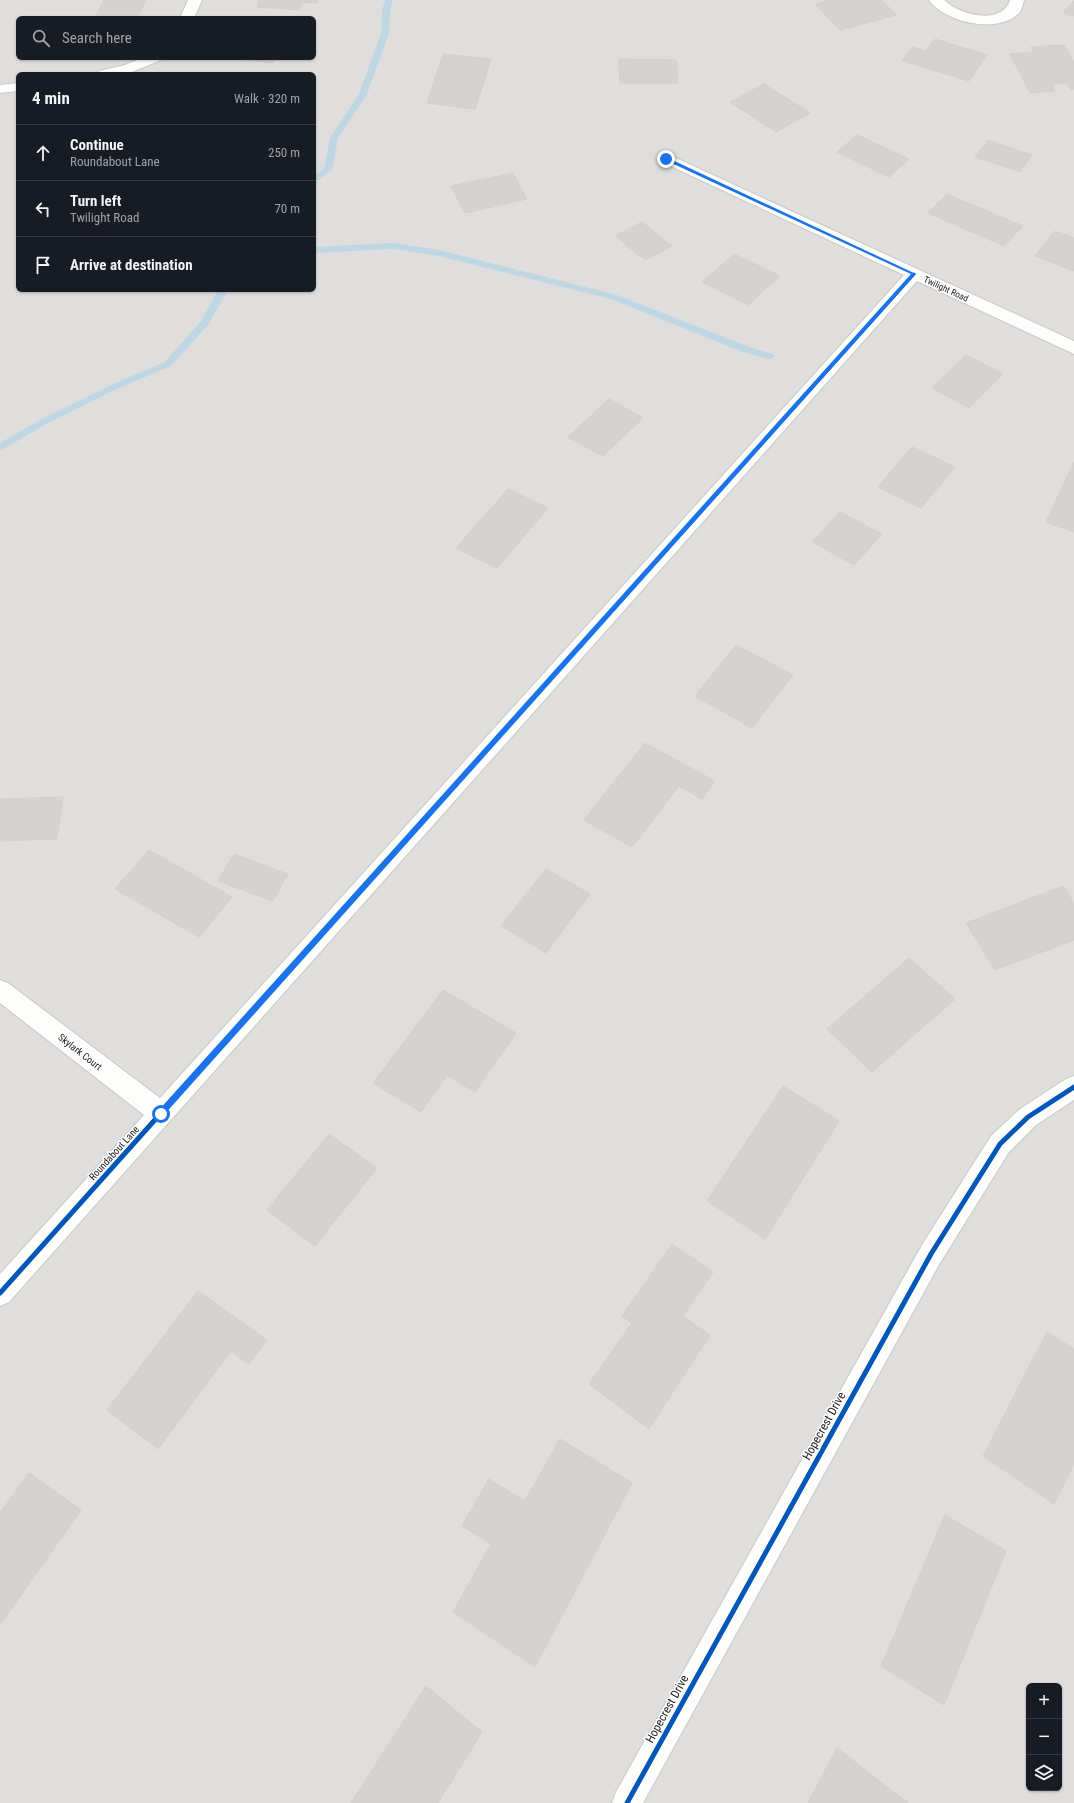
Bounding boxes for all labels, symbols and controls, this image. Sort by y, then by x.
search box [16,16,316,60]
icon: search [30,27,52,49]
text: Search here [62,29,132,47]
text: 4 min [32,88,70,108]
text: Walk · 320 m [234,91,300,106]
text: Continue [70,136,124,154]
icon: ahead [32,142,54,164]
text: 250 m [268,145,300,160]
route end [657,150,675,168]
text: Roundabout Lane [70,154,160,169]
text: Turn left [70,192,121,210]
icon: left [32,198,54,220]
text: 70 m [274,201,300,216]
text: Twilight Road [70,210,139,225]
icon: arrive [32,254,54,276]
text: Arrive at destination [70,256,193,274]
street label: Twilight Road [922,274,970,304]
street label: Skylark Court [56,1031,104,1073]
route start [152,1105,170,1123]
street label: Roundabout Lane [87,1123,141,1182]
street label: Hopecrest Drive [800,1389,849,1462]
street label: Hopecrest Drive [643,1672,692,1745]
map controls [1026,1683,1062,1791]
button: + [1026,1683,1062,1719]
button: − [1026,1719,1062,1755]
button: layers [1026,1755,1062,1791]

